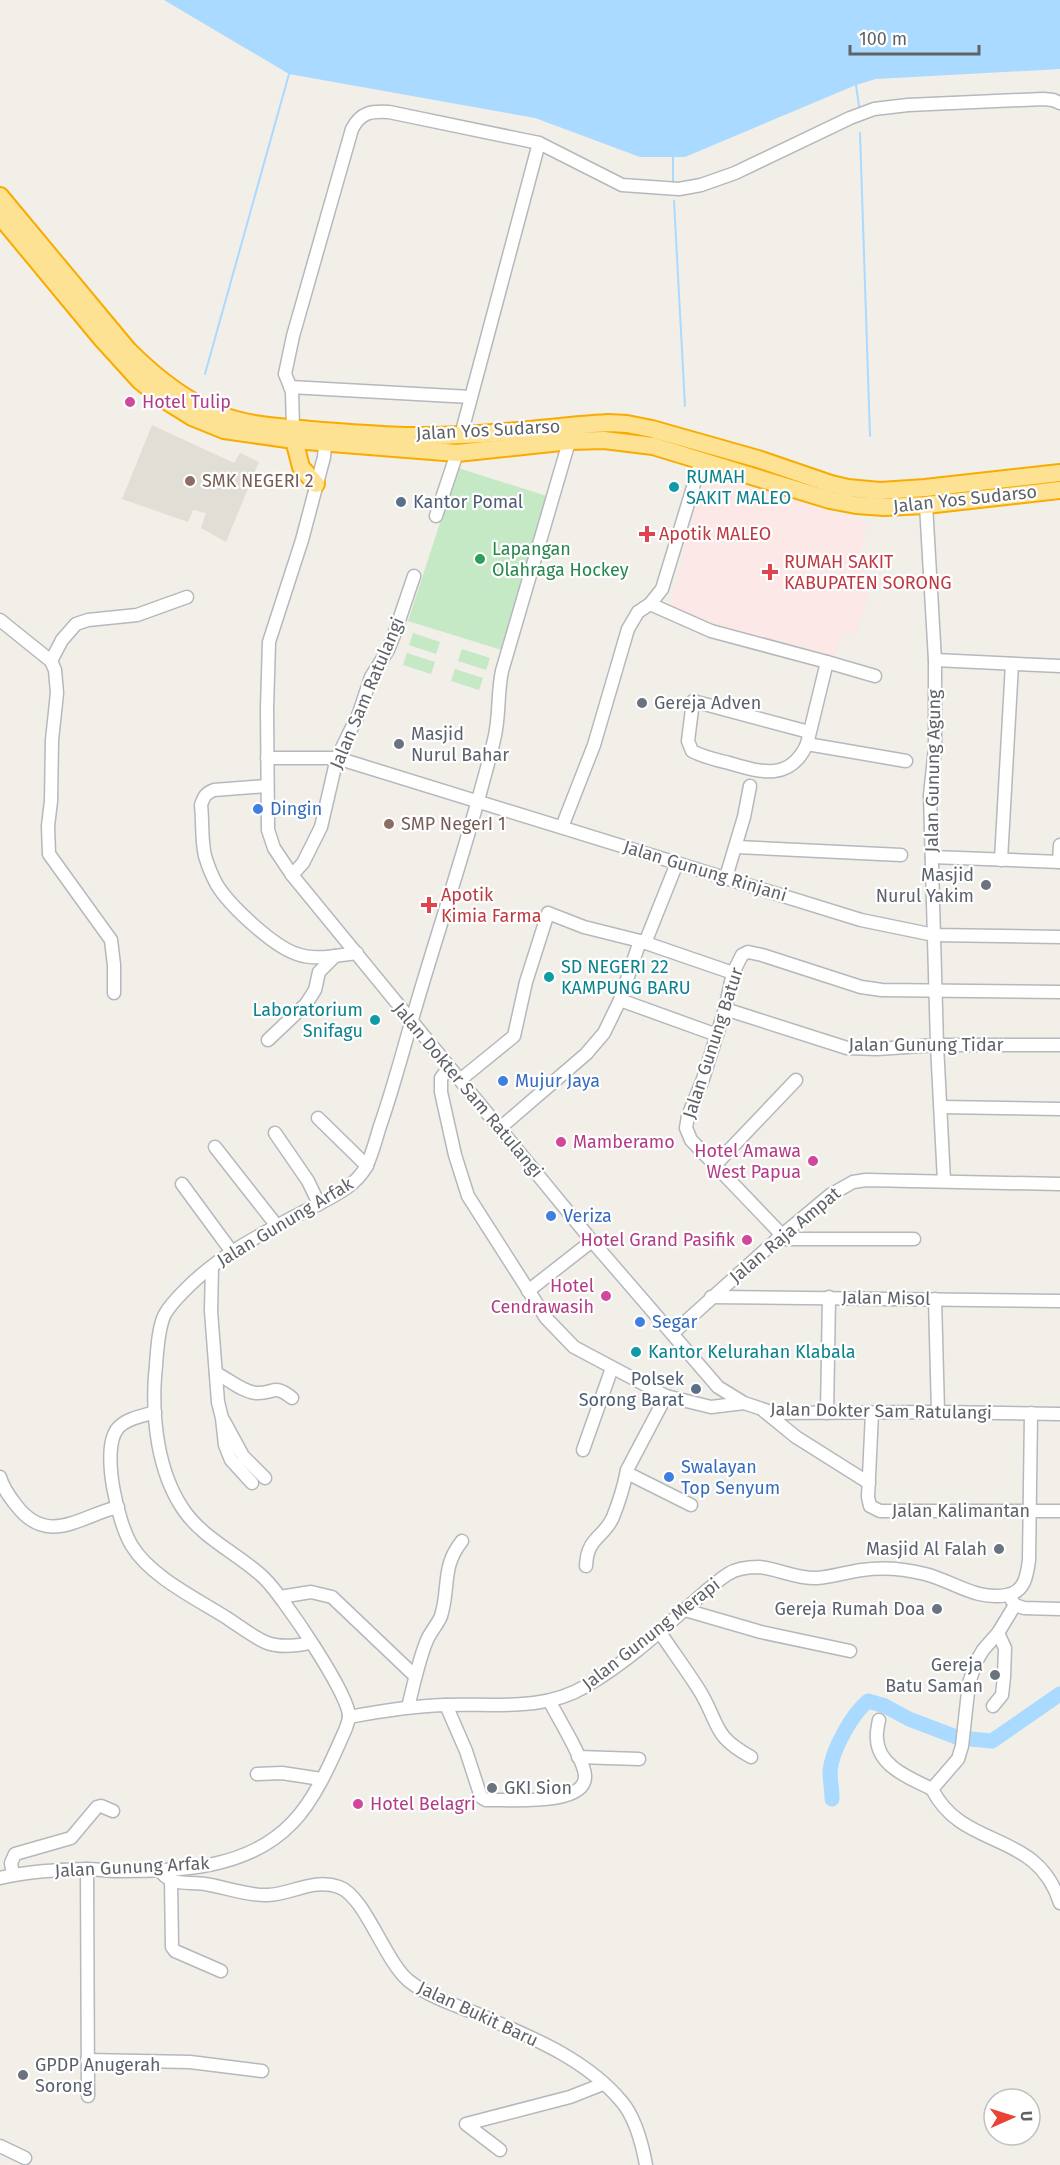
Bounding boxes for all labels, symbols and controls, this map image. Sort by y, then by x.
scale bar [850,18,979,56]
text: 100 m [859,28,907,50]
place label: Hotel Tulip [142,391,231,413]
marker: Hotel Tulip [123,395,137,409]
street label: Jalan Yos Sudarso [415,415,561,445]
place label: RUMAH SAKIT MALEO [686,466,791,509]
place label: SMK NEGERI 2 [202,470,314,492]
marker: SMK NEGERI 2 [183,474,197,488]
marker: RUMAH SAKIT MALEO [667,480,681,494]
street label: Jalan Yos Sudarso [892,481,1038,517]
place label: Kantor Pomal [413,491,523,513]
marker: Kantor Pomal [394,495,408,509]
place label: Apotik MALEO [659,523,771,545]
marker: Apotik MALEO [640,527,654,541]
place label: Lapangan Olahraga Hockey [492,538,629,581]
place label: RUMAH SAKIT KABUPATEN SORONG [784,551,952,594]
marker: Lapangan Olahraga Hockey [473,552,487,566]
marker: RUMAH SAKIT KABUPATEN SORONG [761,563,779,581]
street label: Jalan Sam Ratulangi [325,614,409,772]
street label: Jalan Gunung Agung [921,689,945,853]
place label: Gereja Adven [654,692,761,714]
marker: Gereja Adven [635,696,649,710]
place label: Masjid Nurul Bahar [411,723,509,766]
marker: Masjid Nurul Bahar [392,737,406,751]
place label: Dingin [270,798,322,820]
marker: Dingin [251,802,265,816]
place label: SMP NegerI 1 [401,813,506,835]
marker: SMP NegerI 1 [382,817,396,831]
street label: Jalan Gunung Rinjani [621,836,789,906]
place label: Masjid Nurul Yakim [876,864,974,907]
marker: Masjid Nurul Yakim [979,878,993,892]
place label: Apotik Kimia Farma [441,884,541,927]
marker: Apotik Kimia Farma [422,898,436,912]
place label: SD NEGERI 22 KAMPUNG BARU [561,956,691,999]
street label: Jalan Gunung Batur [678,965,748,1121]
marker: SD NEGERI 22 KAMPUNG BARU [542,970,556,984]
street label: Jalan Dokter Sam Ratulangi [388,998,548,1182]
place label: Laboratorium Snifagu [252,999,363,1042]
marker: Laboratorium Snifagu [368,1013,382,1027]
street label: Jalan Gunung Tidar [849,1034,1003,1056]
place label: Mujur Jaya [515,1070,600,1092]
marker: Mujur Jaya [496,1074,510,1088]
place label: Mamberamo [573,1131,675,1153]
marker: Mamberamo [554,1135,568,1149]
place label: Hotel Amawa West Papua [694,1140,801,1183]
marker: Hotel Amawa West Papua [806,1154,820,1168]
street label: Jalan Gunung Arfak [213,1172,358,1271]
street label: Jalan Raja Ampat [725,1182,845,1288]
place label: Veriza [563,1205,612,1227]
marker: Veriza [544,1209,558,1223]
place label: Hotel Grand Pasifik [580,1229,736,1251]
marker: Hotel Grand Pasifik [740,1233,754,1247]
place label: Hotel Cendrawasih [491,1275,594,1318]
street label: Jalan Misol [841,1286,931,1310]
marker: Hotel Cendrawasih [599,1289,613,1303]
place label: Segar [652,1311,697,1333]
marker: Segar [633,1315,647,1329]
place label: Kantor Kelurahan Klabala [648,1341,856,1363]
marker: Kantor Kelurahan Klabala [629,1345,643,1359]
place label: Polsek Sorong Barat [579,1368,685,1411]
marker: Polsek Sorong Barat [689,1382,703,1396]
street label: Jalan Dokter Sam Ratulangi [770,1398,992,1424]
place label: Swalayan Top Senyum [681,1456,780,1499]
marker: Swalayan Top Senyum [662,1470,676,1484]
street label: Jalan Kalimantan [892,1500,1030,1522]
place label: Masjid Al Falah [866,1538,987,1560]
marker: Masjid Al Falah [992,1542,1006,1556]
street label: Jalan Gunung Merapi [578,1573,724,1695]
place label: Gereja Rumah Doa [774,1598,925,1620]
marker: Gereja Rumah Doa [930,1602,944,1616]
place label: Gereja Batu Saman [885,1654,983,1697]
marker: Gereja Batu Saman [988,1668,1002,1682]
place label: GKI Sion [504,1777,572,1799]
marker: GKI Sion [485,1781,499,1795]
place label: Hotel Belagri [370,1793,476,1815]
marker: Hotel Belagri [351,1797,365,1811]
street label: Jalan Gunung Arfak [54,1852,211,1882]
street label: Jalan Bukit Baru [414,1976,542,2052]
place label: GPDP Anugerah Sorong [35,2054,161,2097]
marker: GPDP Anugerah Sorong [16,2068,30,2082]
north arrow [982,2087,1042,2147]
text: U [1017,2111,1036,2122]

